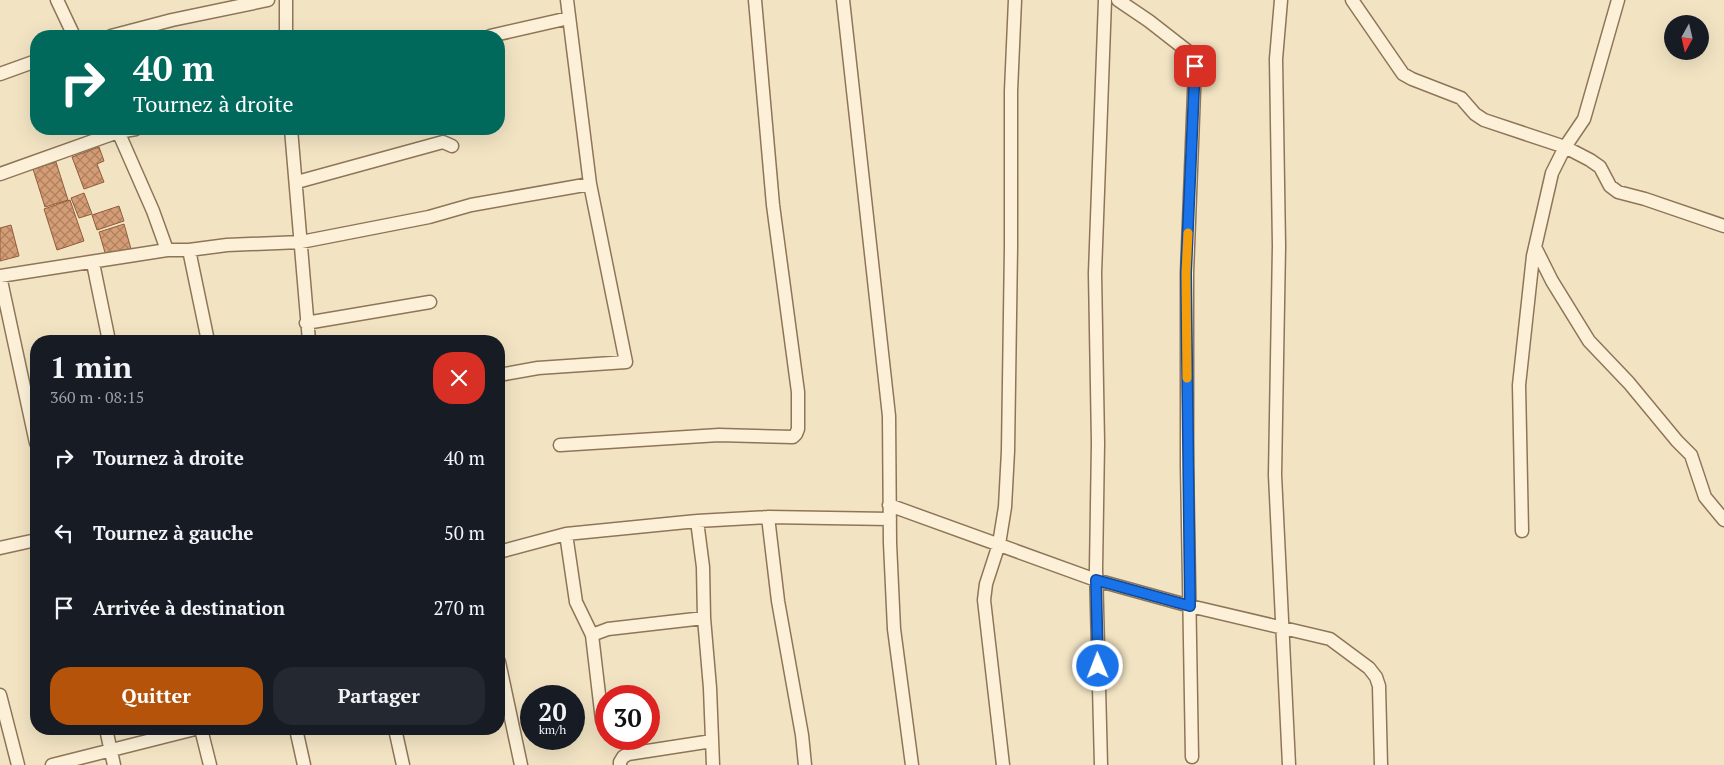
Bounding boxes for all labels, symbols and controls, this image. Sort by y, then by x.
north arrow [1664,15,1709,60]
map controls [1664,15,1709,60]
text: 40 m [133,45,214,91]
pin [1174,45,1216,87]
icon: right [50,50,115,115]
icon: arrive [1181,52,1209,80]
text: Tournez à droite [133,89,294,118]
text: 1 min [50,347,132,387]
button: close [433,352,485,404]
text: 360 m · 08:15 [50,386,144,408]
icon: right [50,444,78,472]
text: Tournez à droite [93,445,244,470]
text: 40 m [444,445,485,470]
icon: left [50,519,78,547]
text: Tournez à gauche [93,520,254,545]
text: 50 m [444,520,485,545]
icon: arrive [50,594,78,622]
text: Arrivée à destination [93,595,285,620]
text: 270 m [434,595,485,620]
position arrow [1071,639,1123,691]
button: Quitter [50,667,263,725]
button: Partager [273,667,485,725]
speed limit sign: 30 [595,685,660,750]
text: 20 [538,695,567,728]
text: km/h [539,722,566,737]

